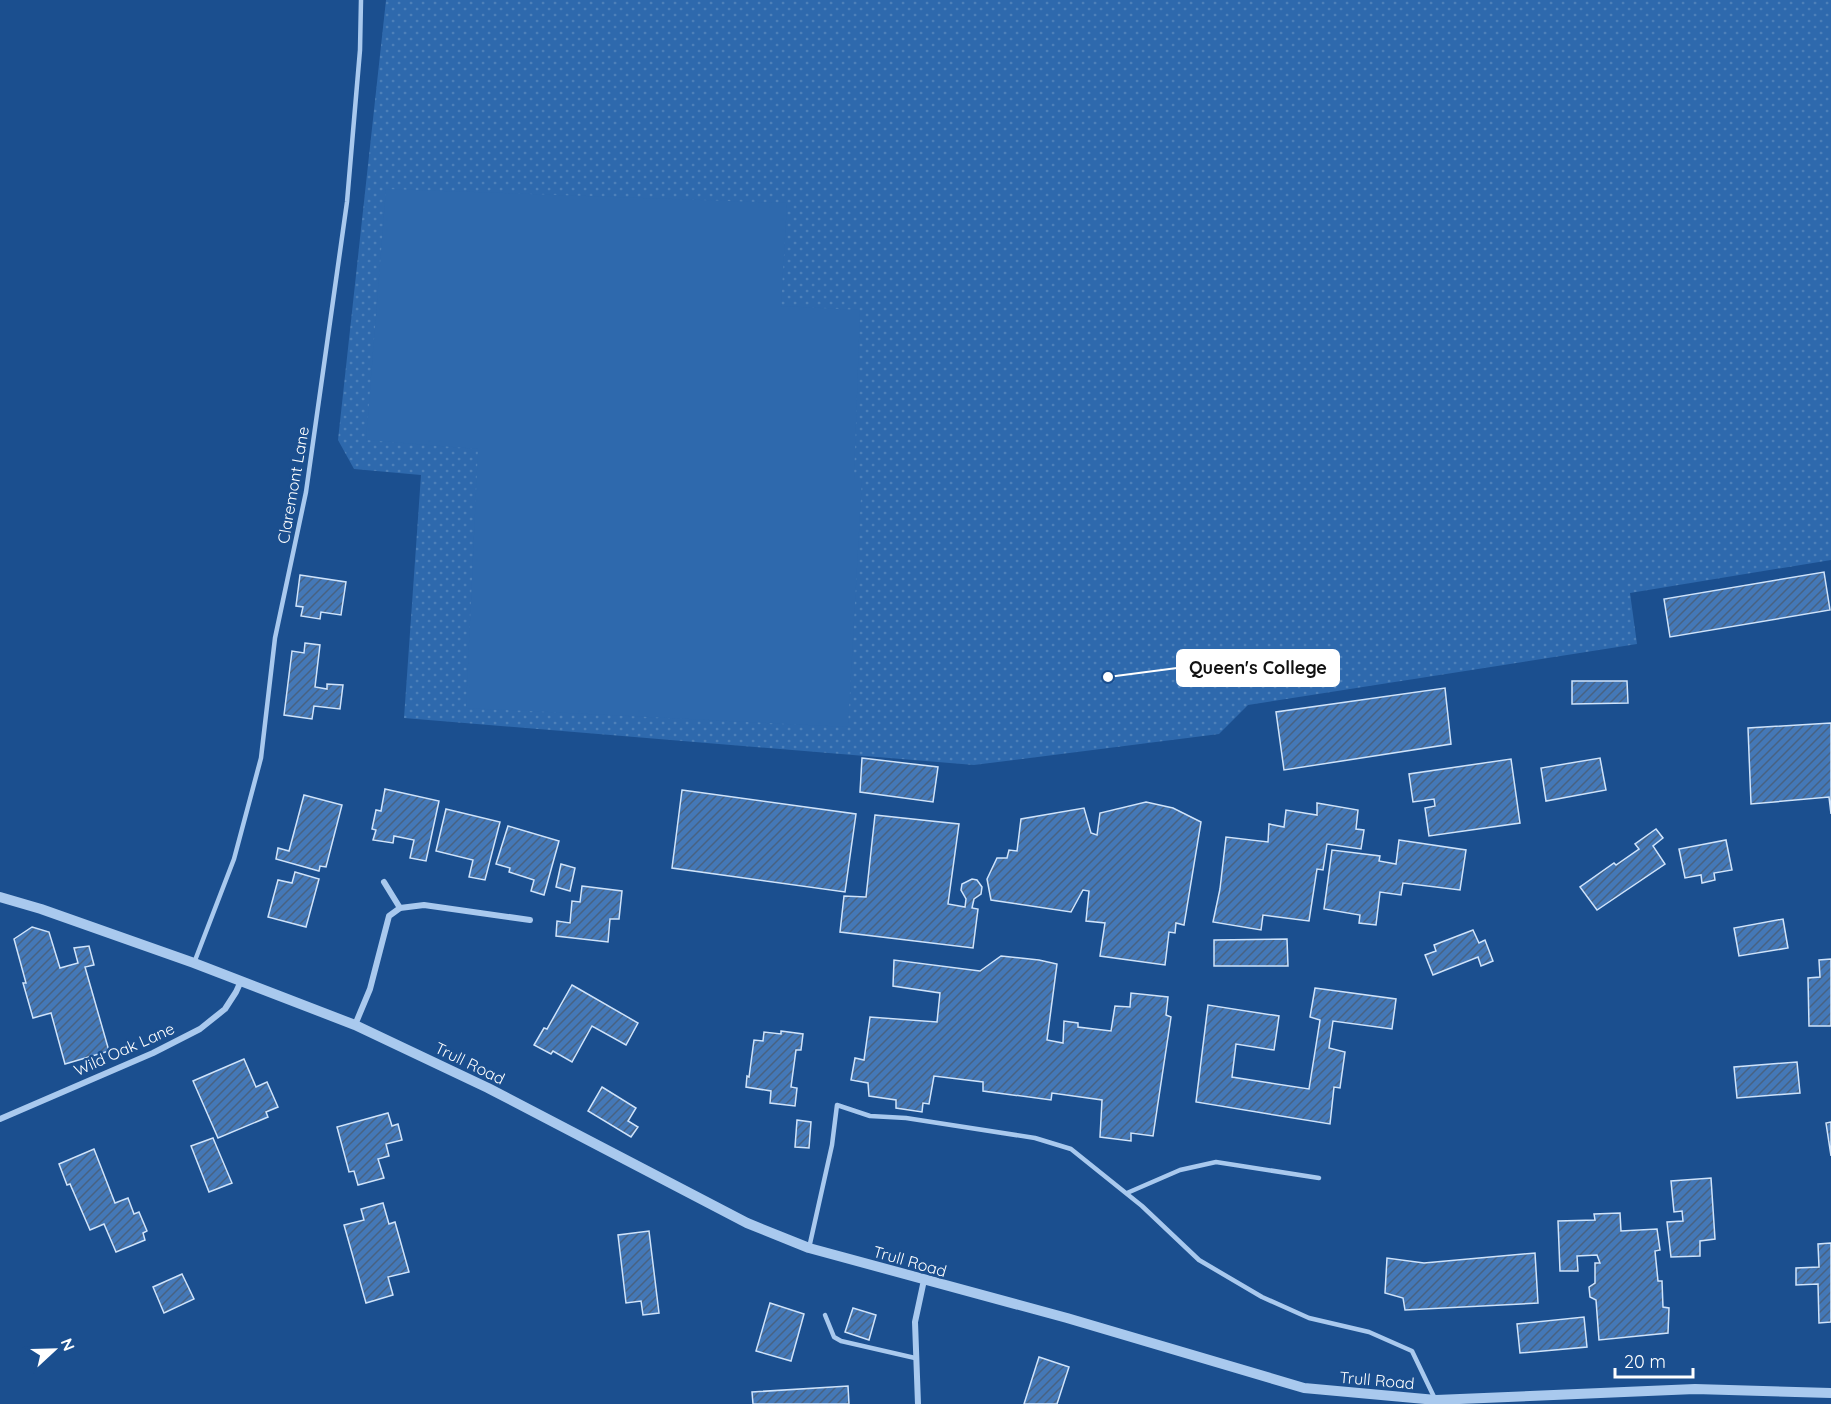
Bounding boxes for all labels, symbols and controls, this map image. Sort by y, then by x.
street label: Claremont Lane [273,425,313,545]
callout: Queen's College [1177,650,1339,686]
text: Queen's College [1189,656,1327,679]
street label: Wild Oak Lane [71,1018,177,1080]
street label: Trull Road [432,1037,508,1089]
street label: Trull Road [871,1241,949,1281]
north arrow [24,1320,84,1380]
text: N [56,1335,79,1354]
scale bar [1615,1341,1693,1379]
text: 20 m [1624,1350,1666,1373]
street label: Trull Road [1339,1367,1415,1393]

